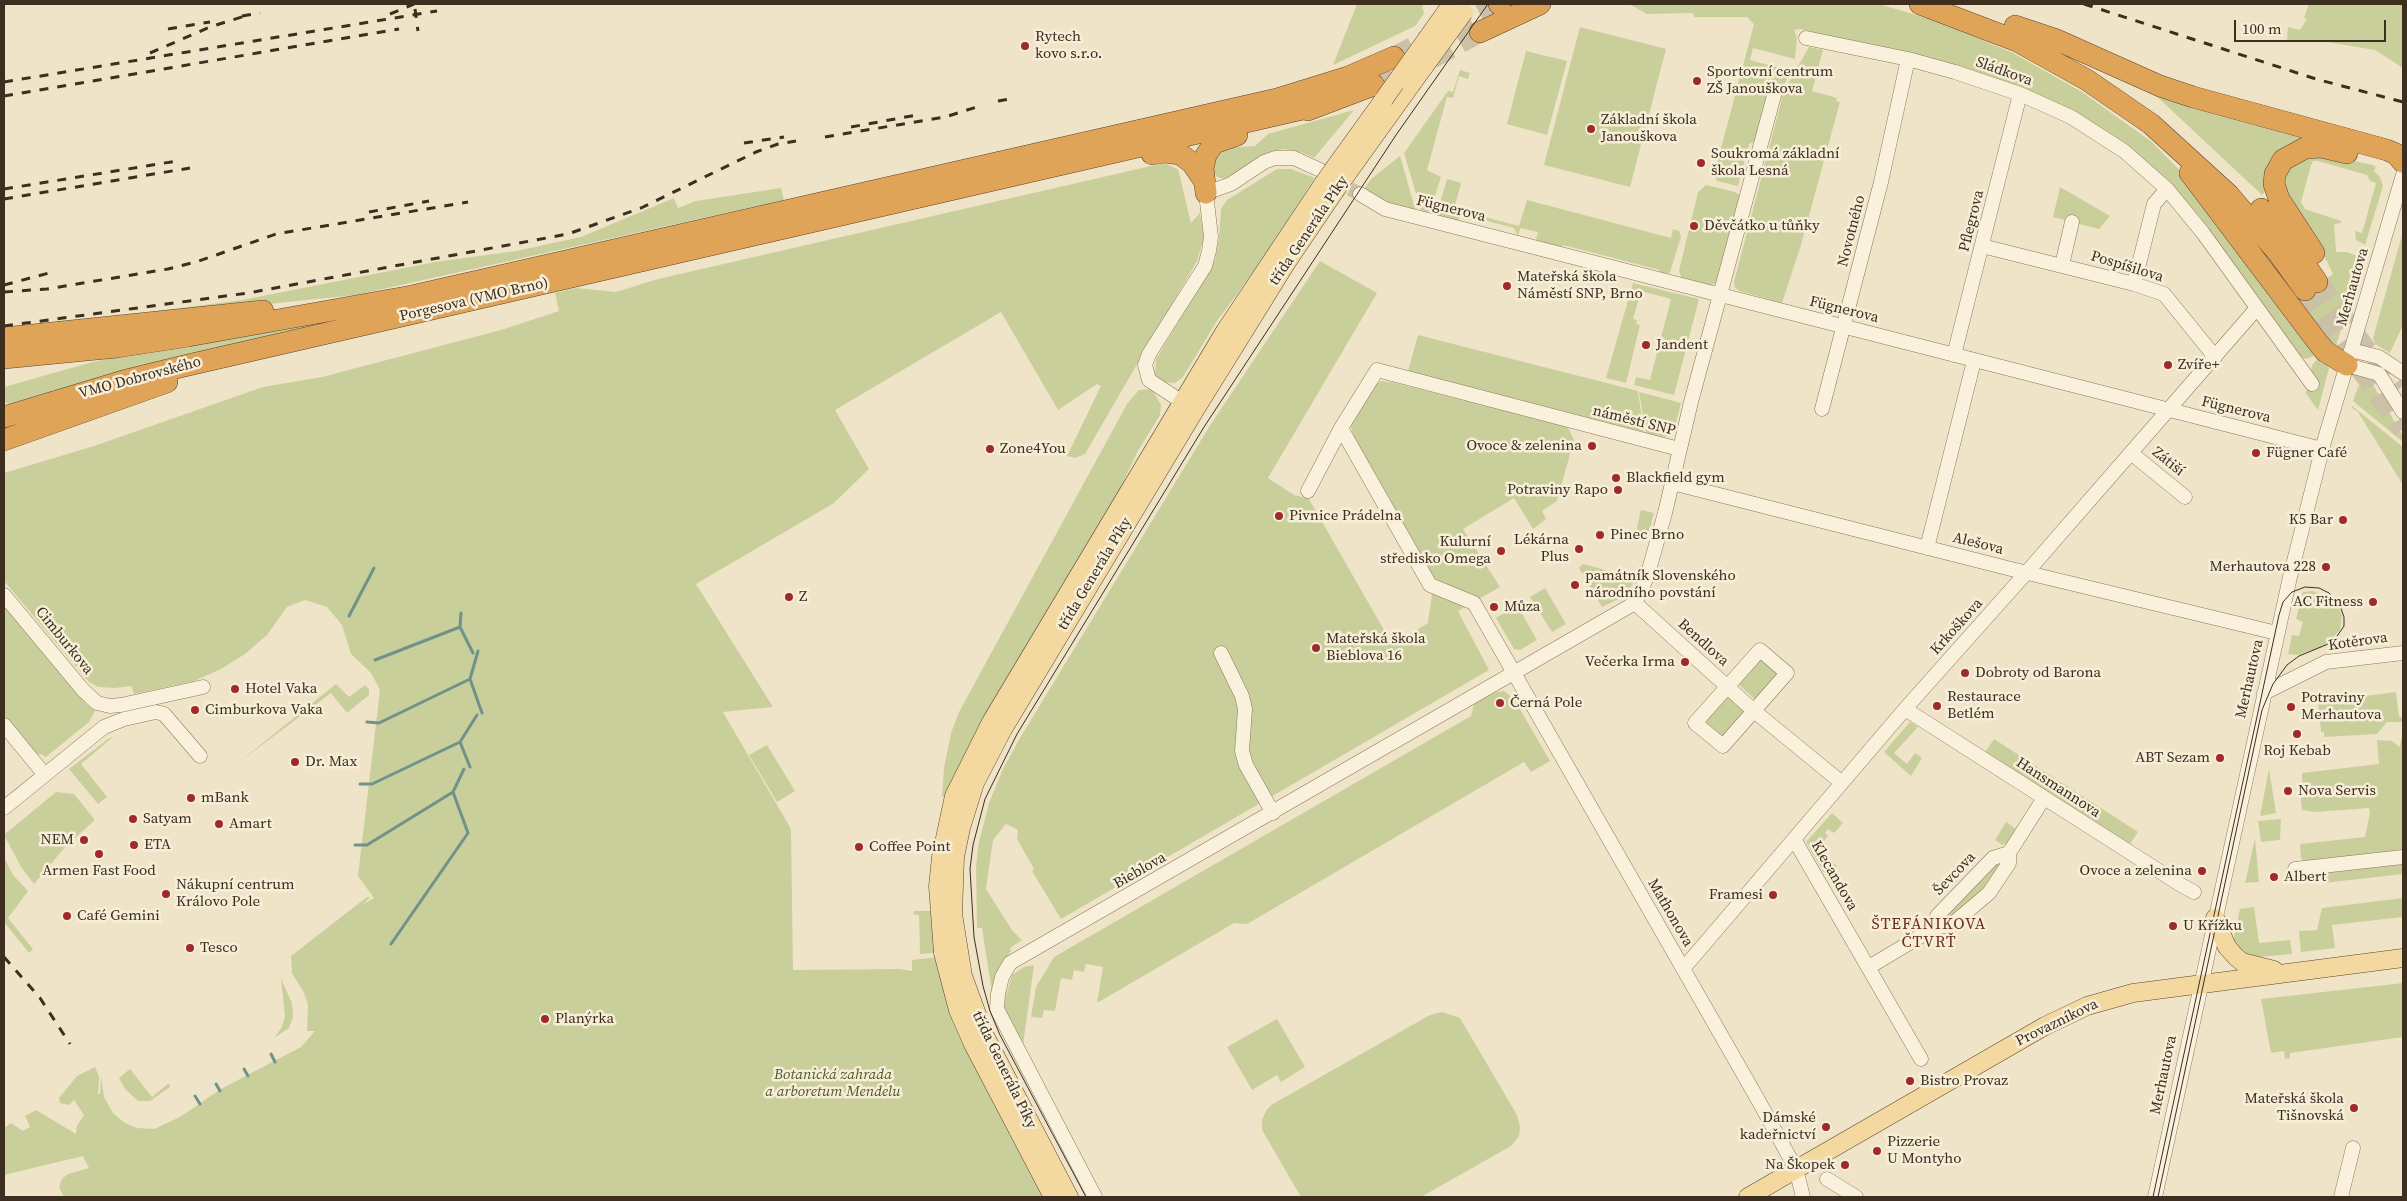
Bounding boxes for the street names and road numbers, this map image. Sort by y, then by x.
street label: Sládkova [1973,53,2035,91]
street label: třída Generála Píky [1266,173,1352,289]
street label: Pflegrova [1956,188,1988,254]
street label: Fügnerova [1414,192,1488,226]
street label: Novotného [1834,193,1870,269]
street label: Merhautova [2333,246,2373,328]
street label: Pospíšilova [2089,247,2165,287]
street label: Porgesova (VMO Brno) [398,274,550,326]
street label: Fügnerova [1807,293,1881,327]
street label: VMO Dobrovského [77,353,203,403]
street label: Fügnerova [2199,393,2273,427]
street label: náměstí SNP [1591,402,1677,440]
street label: Zátiší [2148,444,2188,480]
street label: třída Generála Píky [1054,514,1136,634]
street label: Alešova [1951,529,2005,559]
street label: Krkoškova [1927,595,1987,659]
street label: Cimburkova [31,603,97,679]
street label: Bendlova [1674,615,1732,671]
street label: Kotěrova [2327,629,2389,655]
street label: Merhautova [2232,638,2268,720]
street label: Hansmannova [2012,754,2104,822]
street label: Klecandova [1807,838,1861,914]
street label: Bieblova [1111,849,1169,893]
street label: Ševcova [1930,849,1980,899]
street label: Mathonova [1643,876,1697,950]
street label: Provazníkova [2013,995,2101,1051]
street label: třída Generála Píky [968,1008,1040,1132]
street label: Merhautova [2147,1034,2181,1116]

